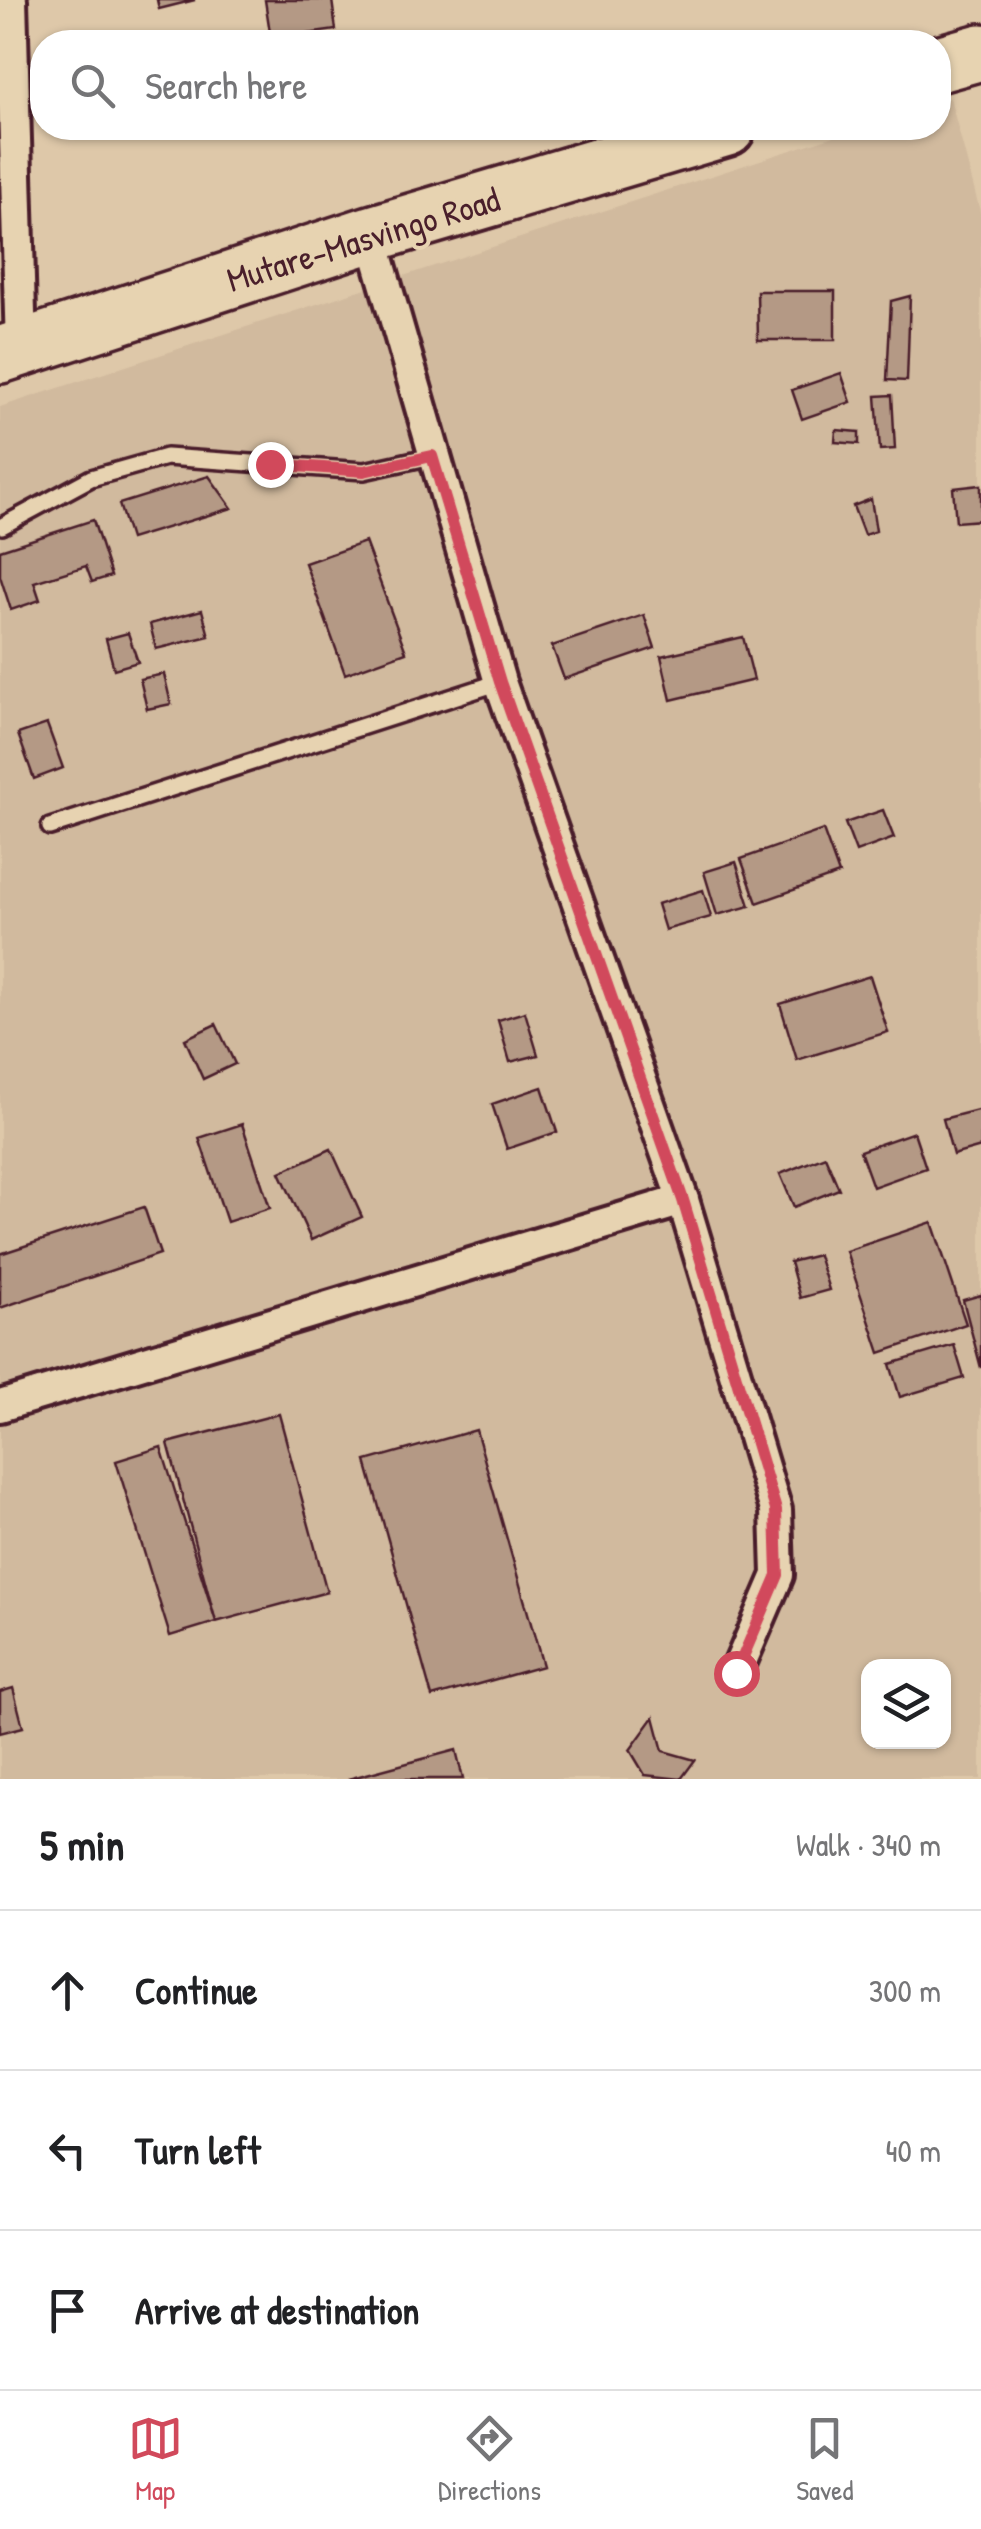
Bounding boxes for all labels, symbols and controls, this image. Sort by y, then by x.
search box [30,30,951,140]
icon: search [65,58,120,113]
text: Search here [145,59,307,111]
street label: Mutare-Masvingo Road [221,175,505,303]
route end [248,442,294,488]
route start [714,1651,760,1697]
map controls [861,1659,951,1749]
button: layers [861,1659,951,1749]
text: 5 min [40,1816,124,1873]
text: Walk · 340 m [796,1823,941,1866]
icon: ahead [40,1963,95,2018]
text: Continue [135,1964,257,2016]
text: 300 m [869,1969,941,2012]
icon: left [40,2123,95,2178]
text: Turn left [135,2124,260,2176]
text: 40 m [886,2129,941,2172]
icon: arrive [40,2283,95,2338]
text: Arrive at destination [135,2284,419,2336]
tab: Map [128,2411,183,2509]
tab: Directions [438,2411,541,2509]
tab: Saved [796,2411,853,2509]

